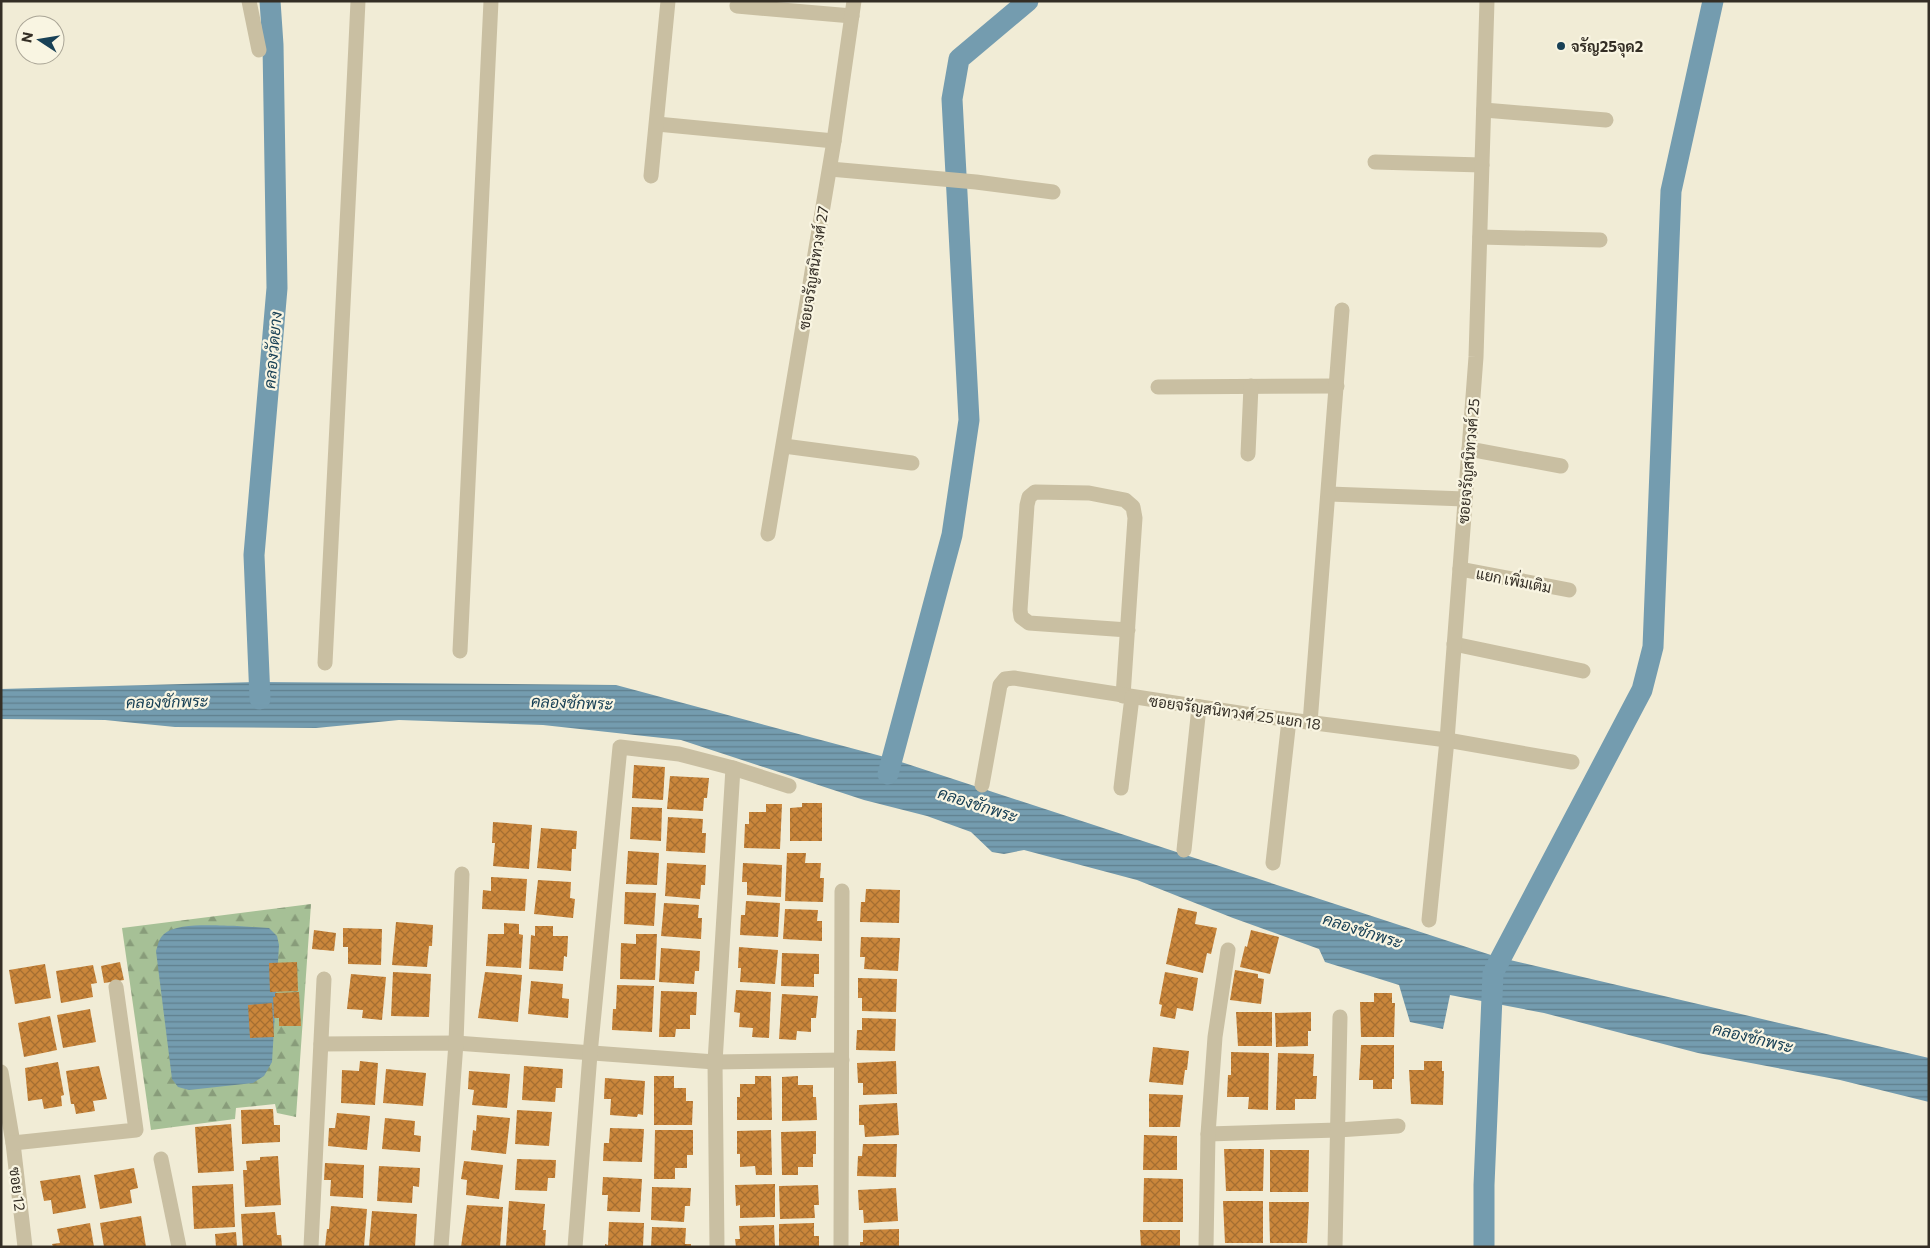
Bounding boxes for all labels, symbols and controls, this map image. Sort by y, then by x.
north arrow [15,15,65,65]
text: N [17,30,36,44]
place label: จรัญ25จุด2 [1571,37,1643,58]
marker: จรัญ25จุด2 [1555,40,1567,52]
street label: ซอยจรัญสนิทวงศ์ 27 [794,205,833,331]
water label: คลองวัดยาง [259,311,285,389]
street label: ซอยจรัญสนิทวงศ์ 25 [1454,397,1483,525]
street label: แยก เพิ่มเติม [1475,560,1554,596]
water label: คลองชักพระ [126,691,209,711]
water label: คลองชักพระ [531,691,614,713]
street label: ซอยจรัญสนิทวงศ์ 25 แยก 18 [1148,691,1322,734]
water label: คลองชักพระ [936,782,1021,826]
water label: คลองชักพระ [1321,908,1406,952]
water label: คลองชักพระ [1711,1018,1796,1056]
street label: ซอย 12 [6,1166,30,1212]

